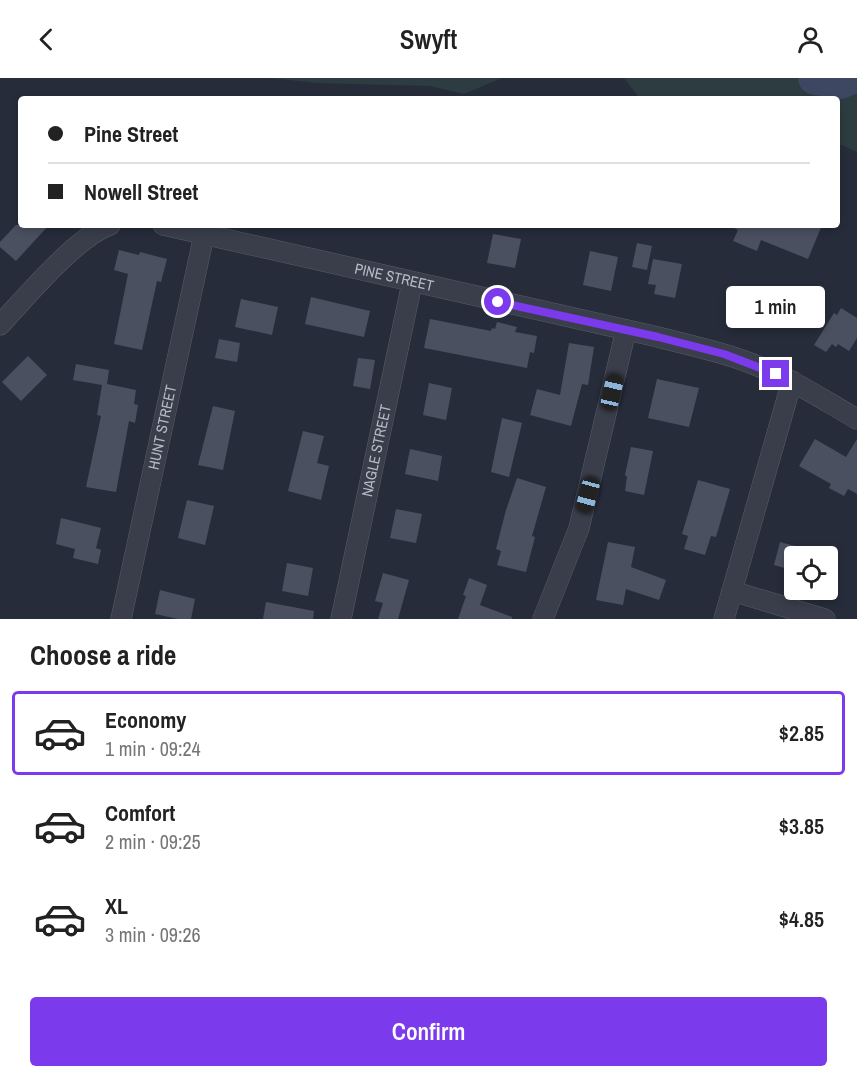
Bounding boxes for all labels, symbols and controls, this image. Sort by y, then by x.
text: Swyft [400,21,457,57]
icon: back [30,23,63,56]
icon: person [794,23,827,56]
text: Pine Street [84,119,178,149]
text: Nowell Street [84,177,198,207]
street label: PINE STREET [353,258,436,296]
callout: 1 min [726,287,826,329]
route start [484,288,511,315]
text: 1 min [754,293,797,320]
route end [762,360,789,387]
car [599,372,625,412]
street label: HUNT STREET [143,383,181,472]
street label: NAGLE STREET [356,402,396,499]
car [575,475,601,515]
map controls [784,546,838,600]
button: locate [784,546,838,600]
text: Choose a ride [30,637,176,673]
text: Economy [105,705,186,735]
icon: car [33,706,87,760]
text: $2.85 [779,718,824,748]
text: 1 min · 09:24 [105,735,201,762]
text: Comfort [105,798,175,828]
icon: car [33,799,87,853]
text: $3.85 [779,811,824,841]
text: 2 min · 09:25 [105,828,201,855]
text: XL [105,891,128,921]
icon: car [33,892,87,946]
text: $4.85 [779,904,824,934]
text: 3 min · 09:26 [105,921,201,948]
button: Confirm [30,997,827,1066]

